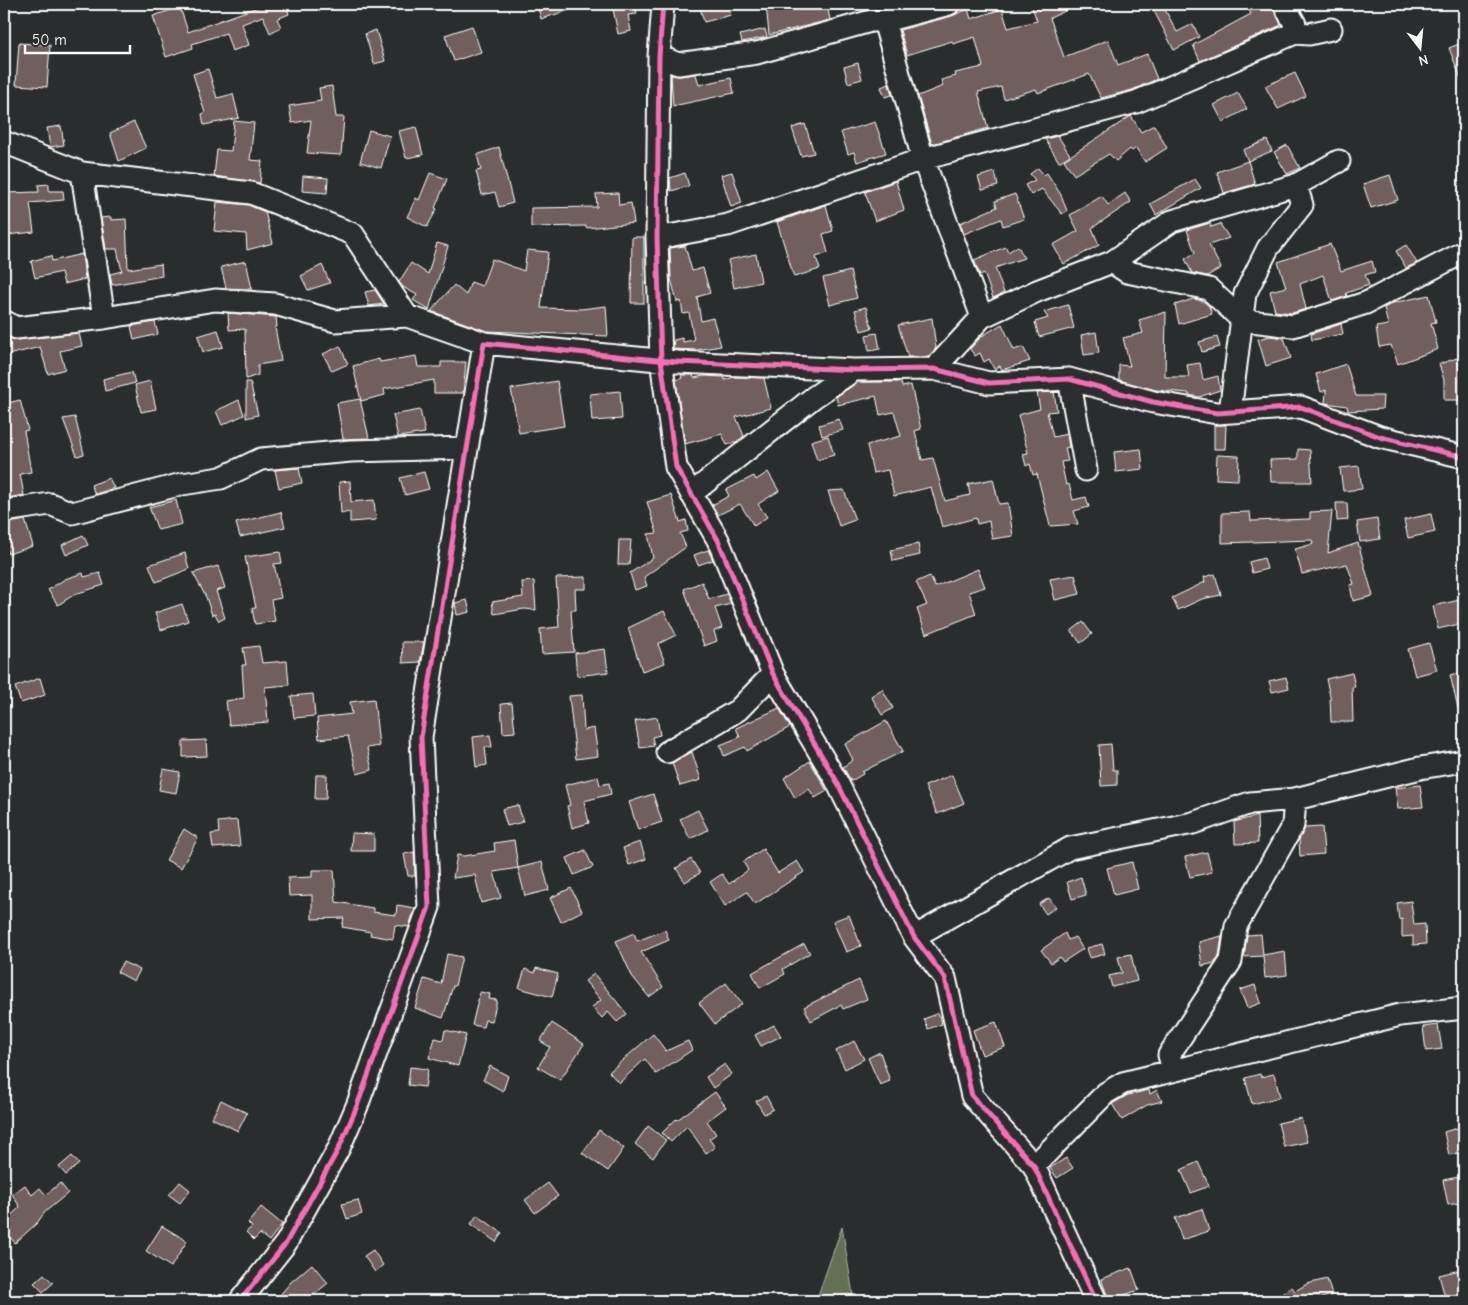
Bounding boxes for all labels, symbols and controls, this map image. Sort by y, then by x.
scale bar [25,22,130,54]
north arrow [1396,22,1446,72]
text: 50 m [32,31,67,49]
text: N [1417,51,1430,69]

